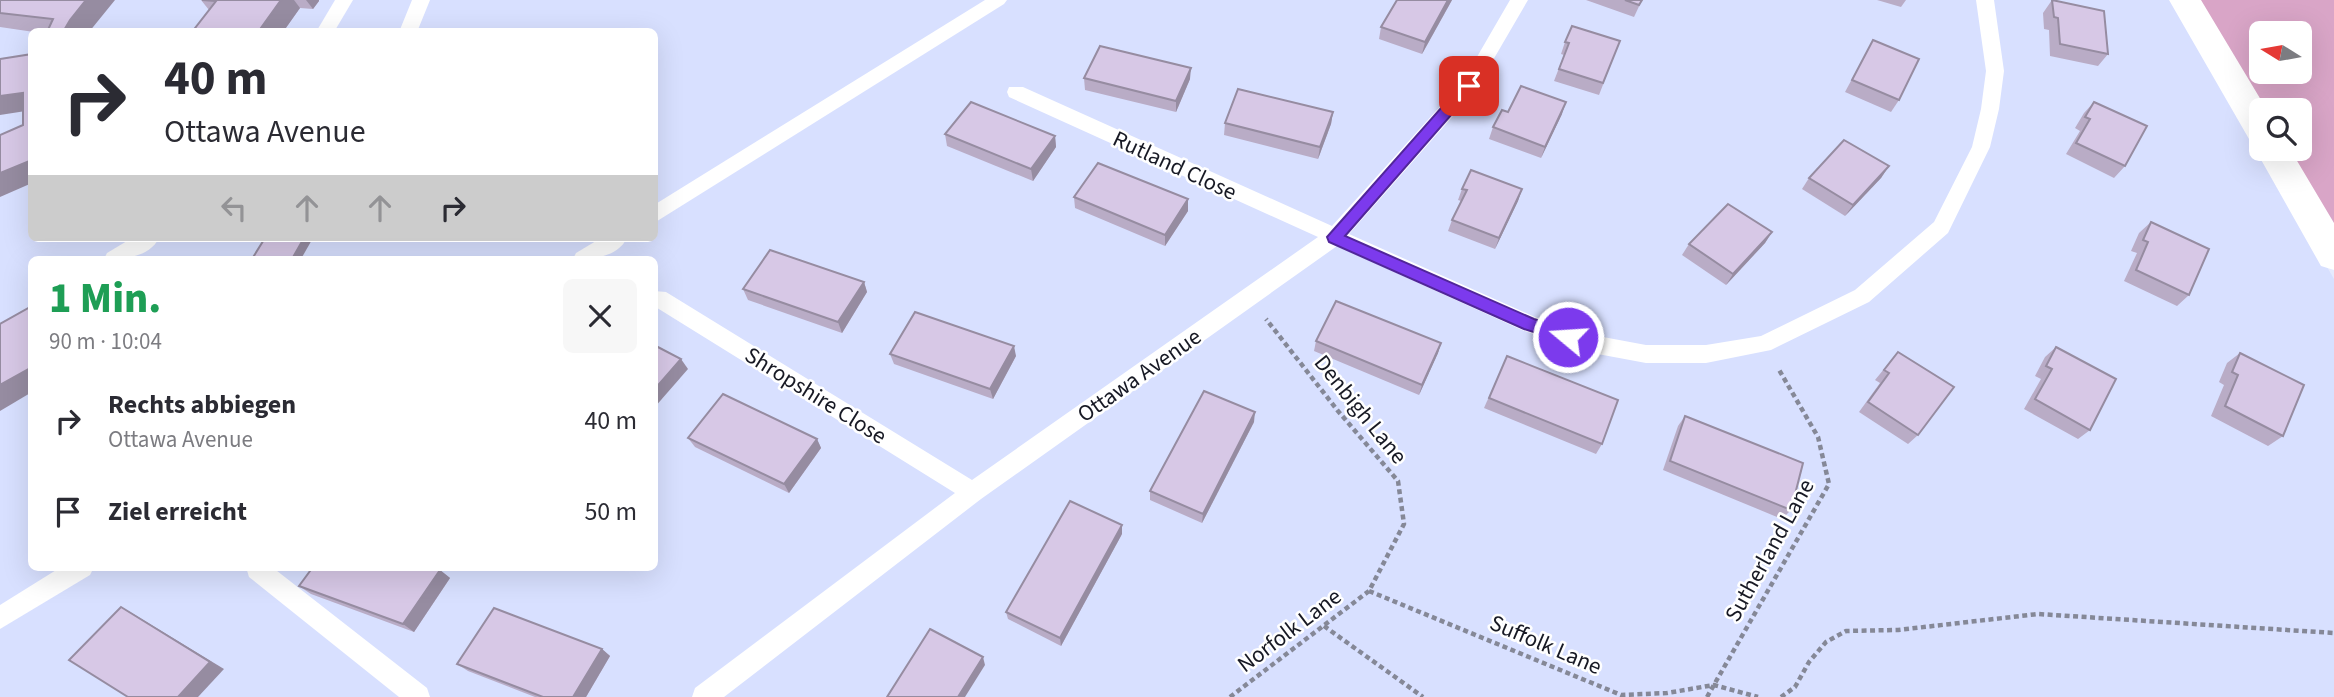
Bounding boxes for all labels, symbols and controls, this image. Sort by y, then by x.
north arrow [2249,21,2312,84]
map controls [2249,21,2312,161]
text: 40 m [164,44,268,114]
icon: right [49,56,140,147]
pin [1439,56,1499,116]
icon: arrive [1450,67,1488,105]
button: search [2249,98,2312,161]
text: Ottawa Avenue [164,109,366,155]
street label: Rutland Close [1107,122,1242,209]
icon: left [215,189,253,227]
icon: ahead [288,189,326,227]
icon: ahead [361,189,399,227]
icon: right [434,189,472,227]
text: 1 Min. [49,269,161,329]
button: close [563,279,637,353]
position arrow [1531,300,1605,374]
street label: Ottawa Avenue [1070,320,1208,430]
text: 90 m · 10:04 [49,325,162,358]
street label: Shropshire Close [738,339,893,452]
street label: Denbigh Lane [1306,348,1415,471]
text: Rechts abbiegen [108,386,296,423]
icon: right [49,402,87,440]
text: 40 m [584,402,637,439]
text: Ottawa Avenue [108,423,253,456]
street label: Sutherland Lane [1717,473,1822,628]
icon: arrive [49,493,87,531]
text: Ziel erreicht [108,493,247,530]
text: 50 m [584,493,637,530]
street label: Norfolk Lane [1230,580,1348,681]
street label: Suffolk Lane [1485,606,1607,683]

